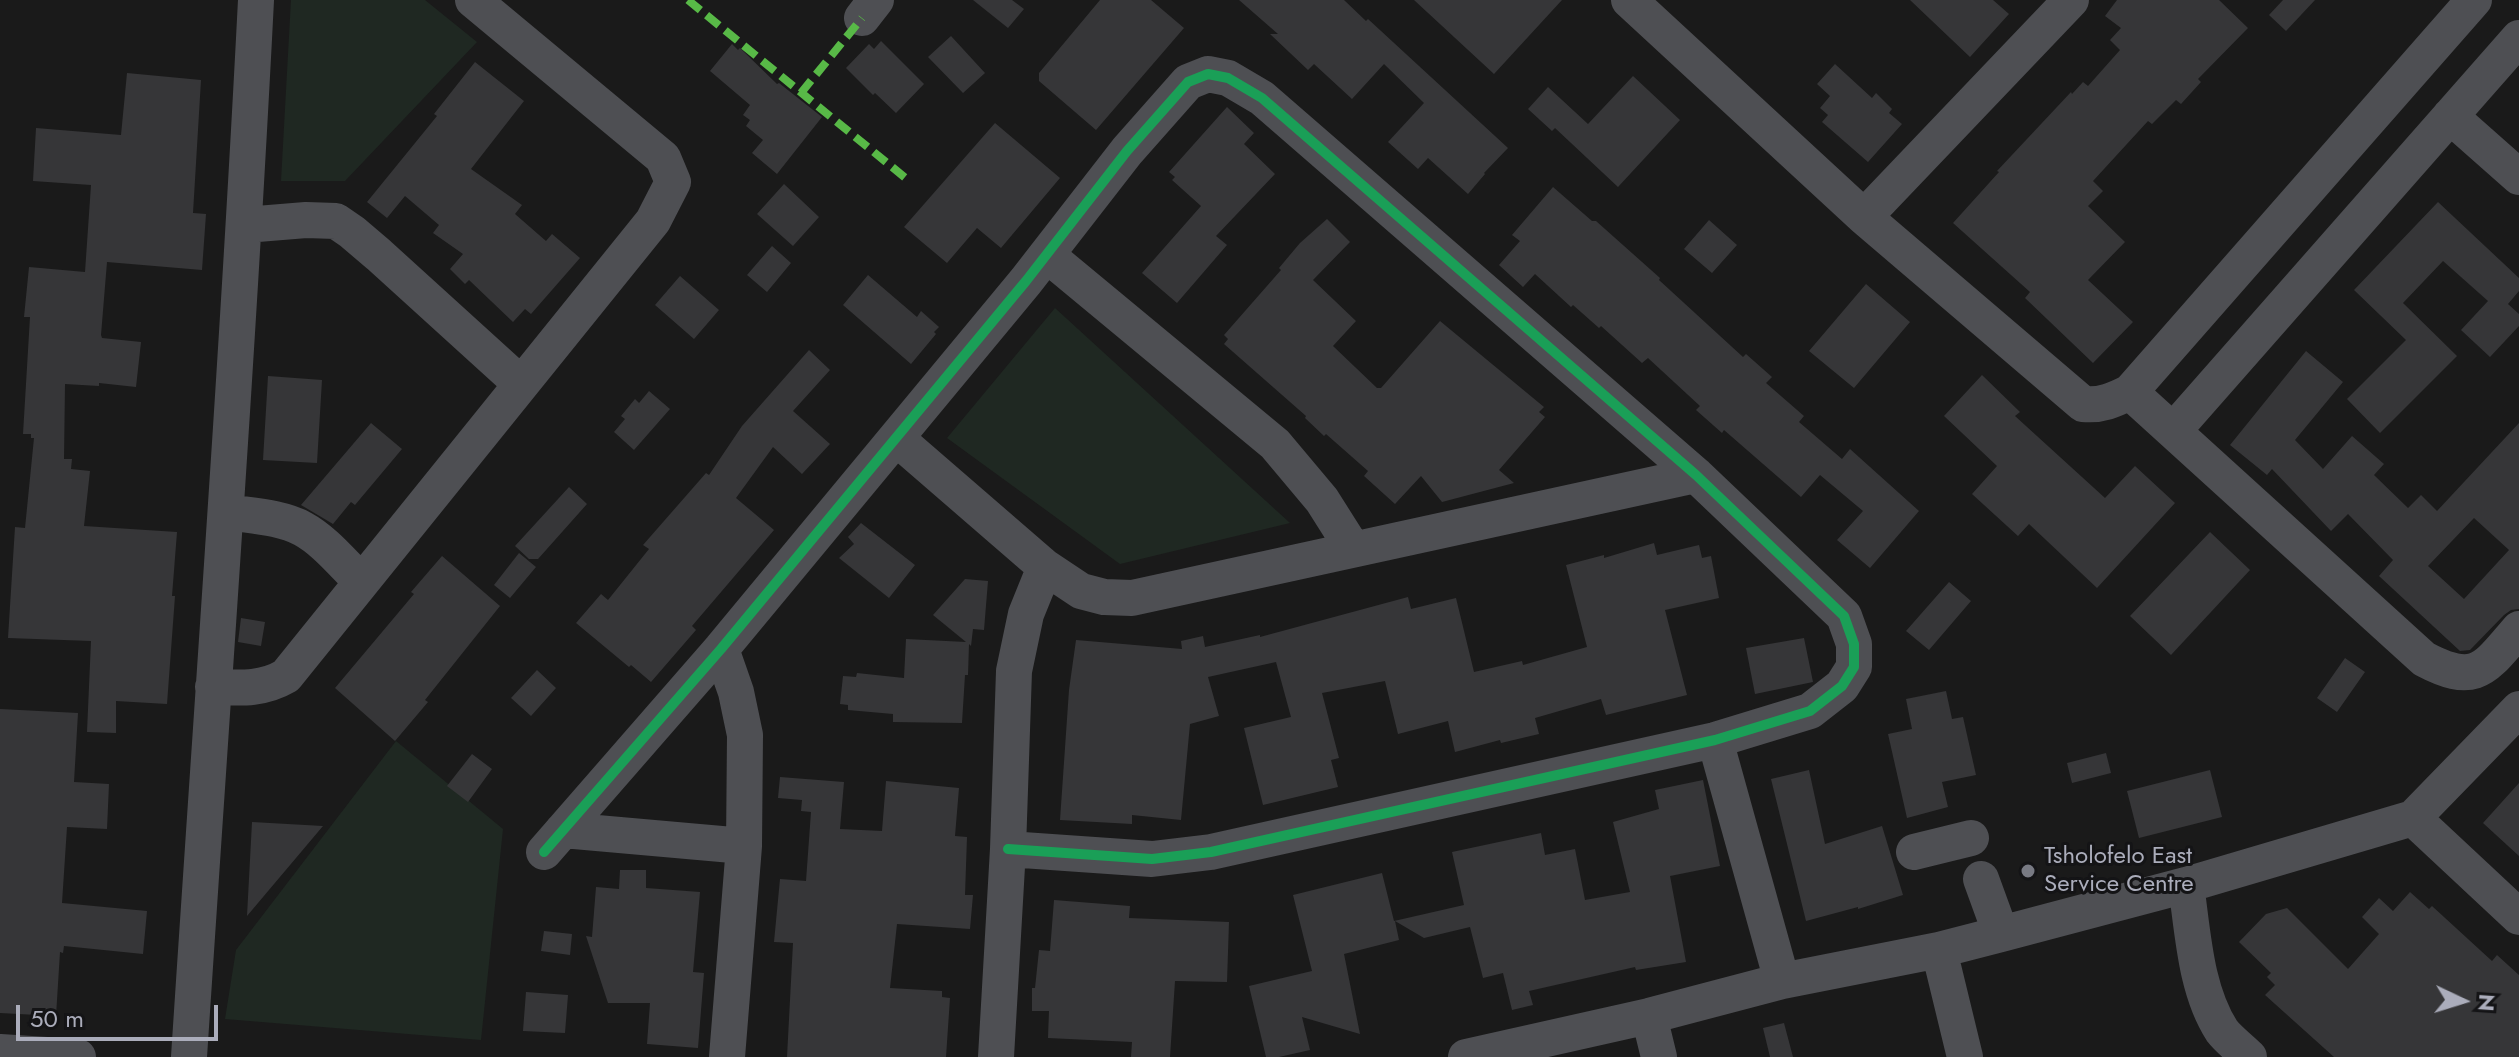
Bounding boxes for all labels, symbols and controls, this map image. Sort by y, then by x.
place label: Tsholofelo East Service Centre [2044,843,2194,899]
marker: Tsholofelo East Service Centre [2019,862,2037,880]
north arrow [2423,961,2503,1041]
scale bar [20,989,222,1039]
text: N [2470,993,2504,1013]
text: 50 m [30,1001,84,1036]

